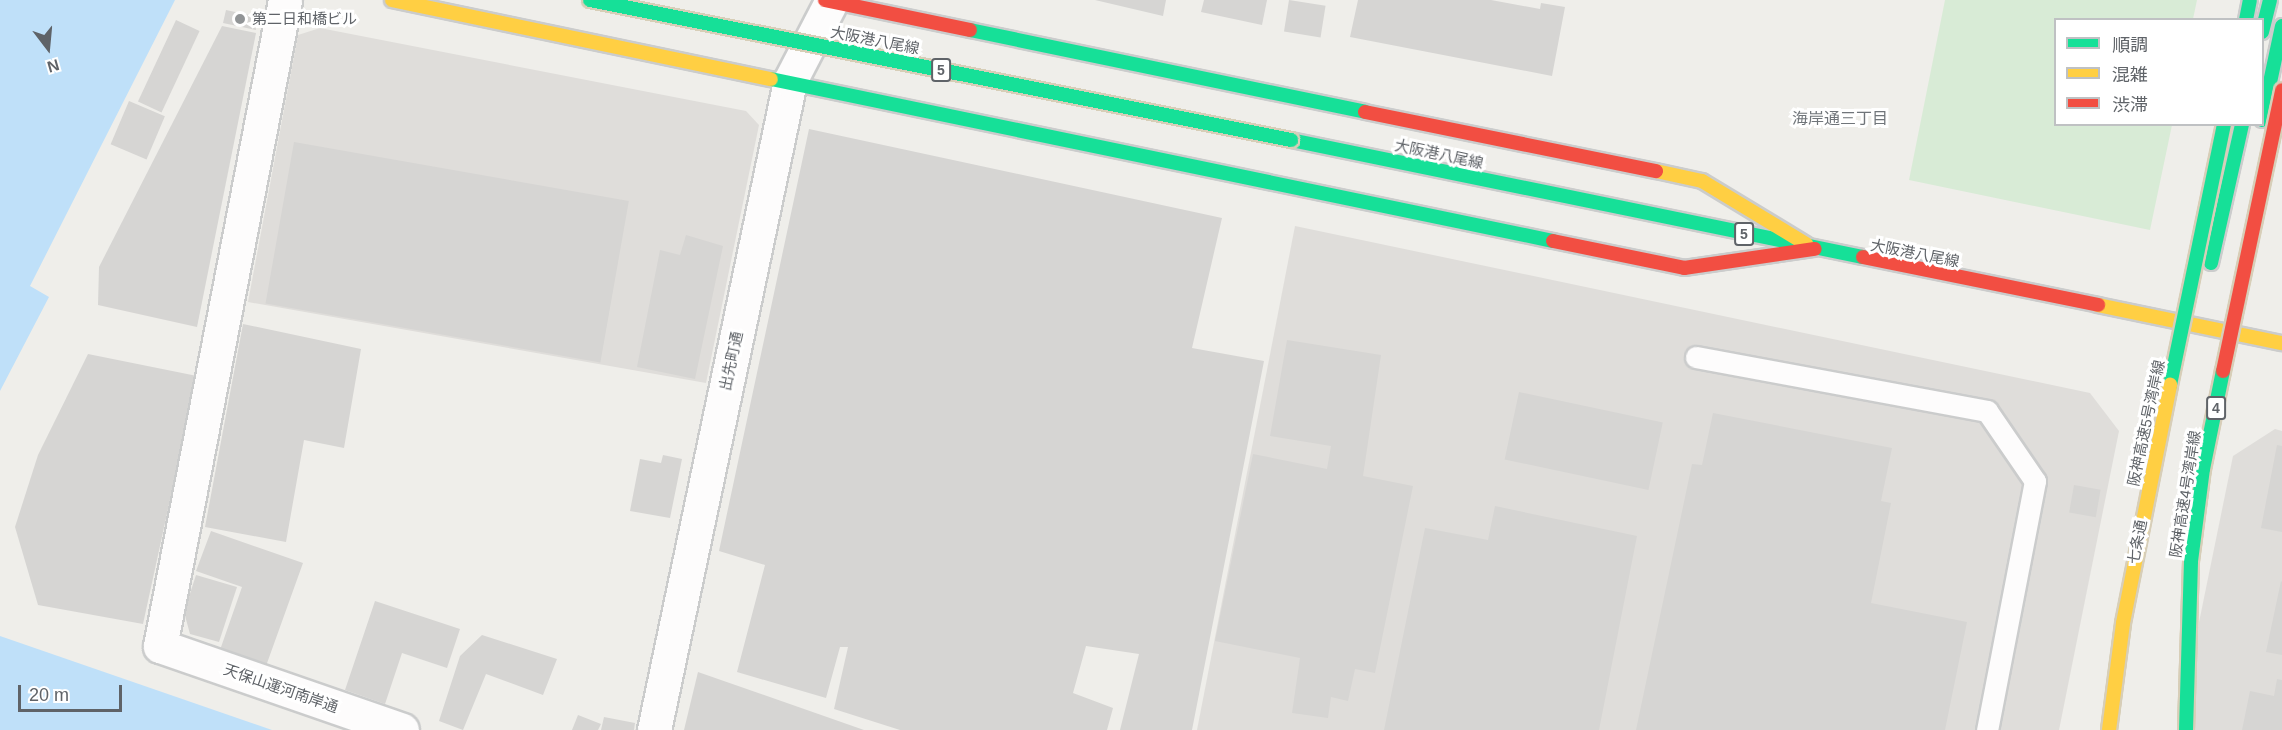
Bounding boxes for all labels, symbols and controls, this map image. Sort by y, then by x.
place label: 第二日和橋ビル [252,10,357,28]
marker: 第二日和橋ビル [233,12,247,26]
north arrow [18,18,78,78]
legend [2054,18,2264,126]
street label: 大阪港八尾線 [829,23,921,57]
text: 順調 [2112,35,2148,55]
text: N [45,56,61,76]
road number: 5 [930,59,952,81]
text: 混雑 [2112,65,2148,85]
text: 渋滞 [2112,95,2148,115]
district label: 海岸通三丁目 [1792,109,1888,129]
street label: 大阪港八尾線 [1393,136,1485,172]
road number: 5 [1734,223,1754,245]
street label: 大阪港八尾線 [1869,236,1961,270]
street label: 出先町通 [716,330,746,392]
street label: 阪神高速5号湾岸線 [2124,358,2168,488]
road number: 4 [2206,397,2226,419]
street label: 阪神高速4号湾岸線 [2166,429,2204,559]
street label: 七条通 [2124,518,2150,566]
street label: 天保山運河南岸通 [221,660,341,716]
scale bar [21,673,124,711]
text: 20 m [29,685,69,705]

